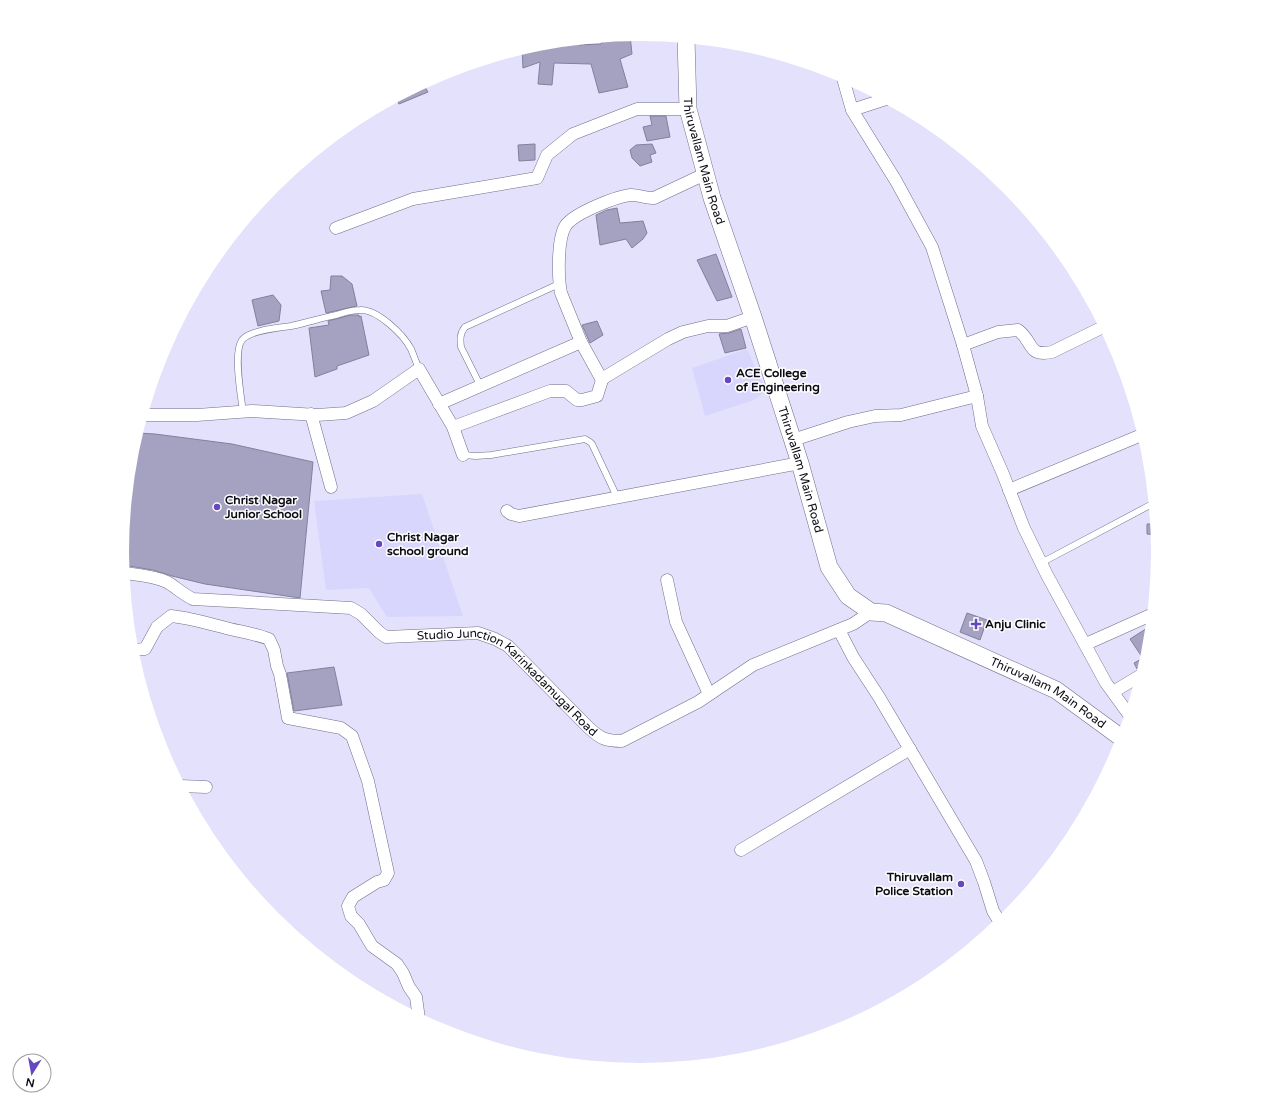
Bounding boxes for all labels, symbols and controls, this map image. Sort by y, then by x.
street label: Thiruvallam Main Road [681,97,728,226]
place label: ACE College of Engineering [736,366,820,395]
marker: ACE College of Engineering [723,375,733,385]
street label: Thiruvallam Main Road [775,405,826,534]
place label: Christ Nagar Junior School [224,493,302,521]
marker: Christ Nagar Junior School [212,502,222,512]
place label: Christ Nagar school ground [387,530,469,559]
marker: Christ Nagar school ground [374,539,384,549]
place label: Anju Clinic [985,617,1046,632]
marker: Anju Clinic [970,618,982,630]
street label: Studio Junction Karinkadamugal Road [416,626,600,739]
street label: Thiruvallam Main Road [988,654,1109,731]
place label: Thiruvallam Police Station [875,870,953,898]
marker: Thiruvallam Police Station [956,879,966,889]
north arrow [12,1053,52,1093]
text: N [25,1075,36,1090]

